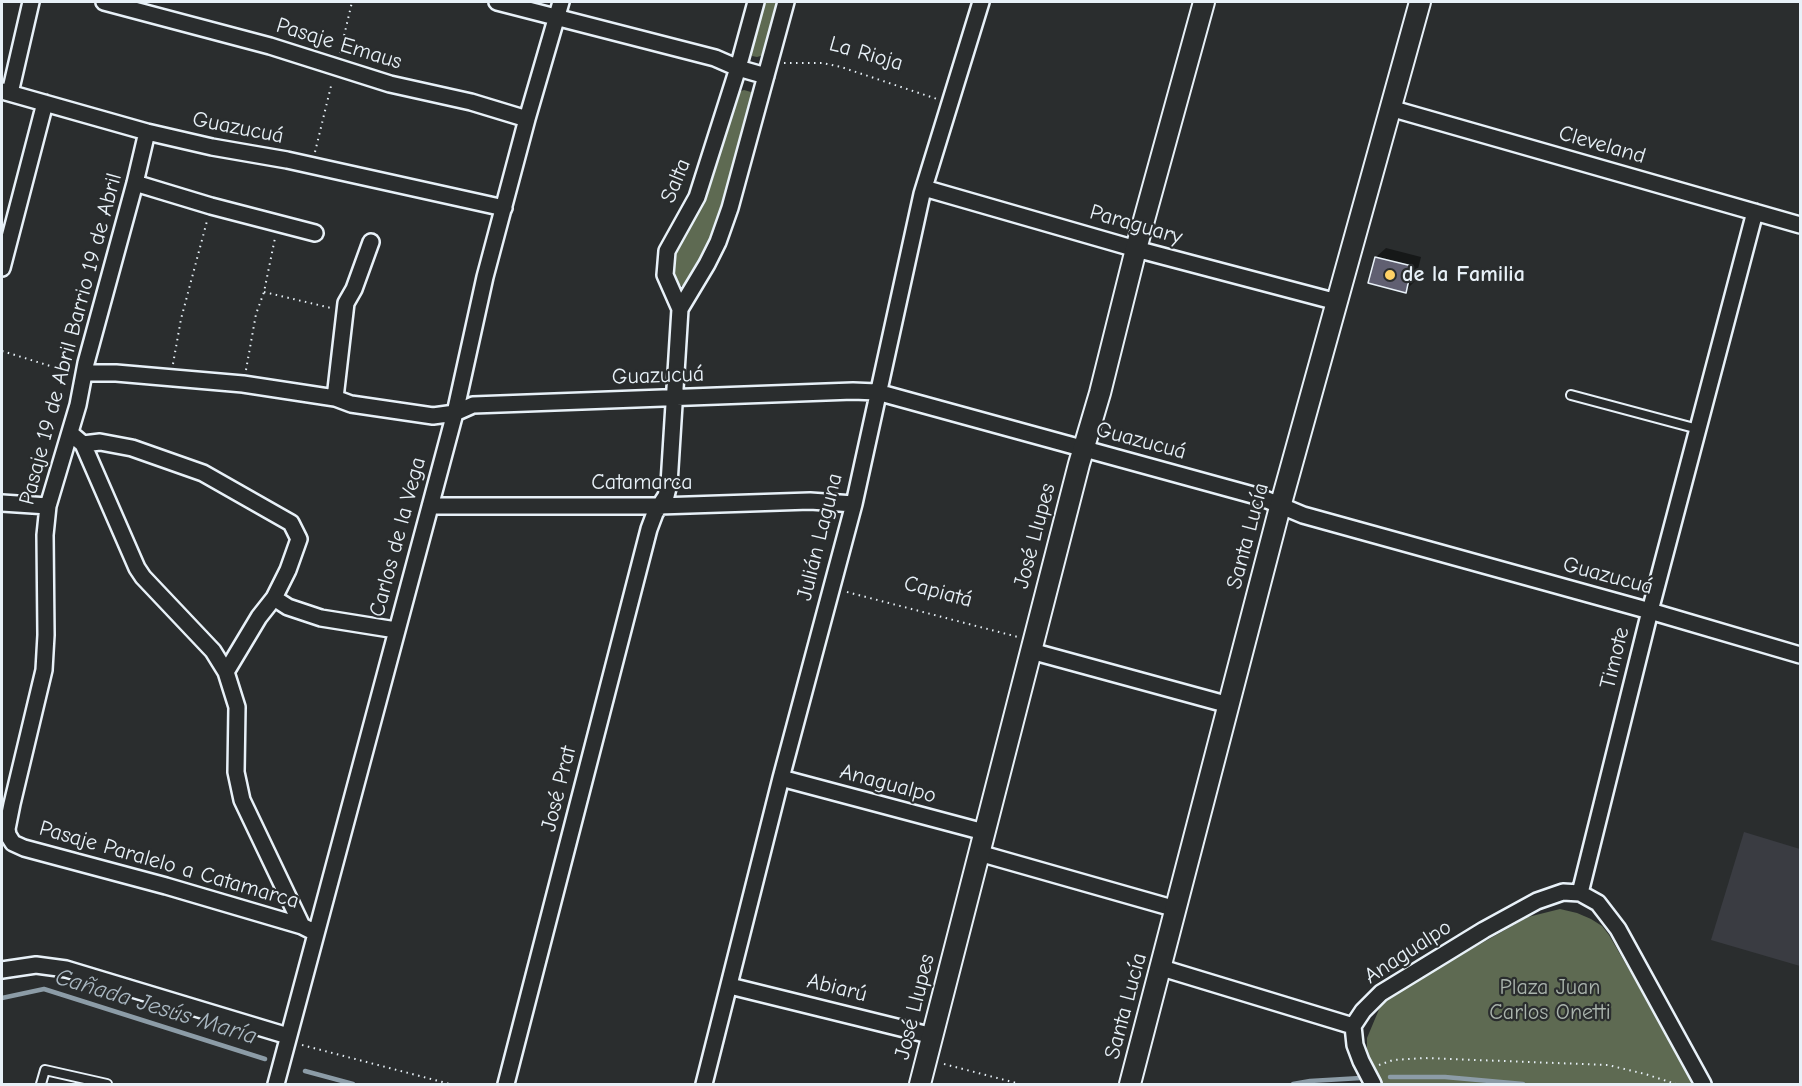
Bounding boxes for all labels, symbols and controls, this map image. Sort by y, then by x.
street label: Pasaje Emaus [273,12,405,76]
street label: La Rioja [826,31,906,77]
street label: Guazucuá [190,106,286,150]
street label: Cleveland [1556,120,1648,170]
street label: Salta [655,155,697,207]
street label: Pasaje 19 de Abril Barrio 19 de Abril [14,170,128,508]
street label: Paraguary [1087,199,1185,251]
place label: de la Familia [1402,262,1525,288]
marker: de la Familia [1383,268,1397,282]
street label: Guazucuá [611,361,705,391]
street label: Guazucuá [1093,416,1189,466]
street label: Carlos de la Vega [364,454,432,620]
street label: Catamarca [591,470,693,496]
street label: Julián Laguna [791,471,849,603]
street label: José Llupes [1008,480,1062,592]
street label: Santa Lucía [1221,480,1275,592]
street label: Guazucuá [1560,551,1656,601]
street label: Capiatá [901,570,975,614]
street label: Timote [1595,624,1635,692]
street label: José Prat [536,743,582,835]
street label: Anagualpo [837,758,939,810]
street label: Pasaje Paralelo a Catamarca [36,815,302,915]
street label: Anagualpo [1359,914,1457,990]
street label: Santa Lucía [1099,950,1153,1062]
street label: José Llupes [889,951,941,1063]
water label: Cañada Jesús María [52,963,260,1051]
street label: Abiarú [804,968,870,1008]
park label: Plaza Juan Carlos Onetti [1489,975,1611,1026]

